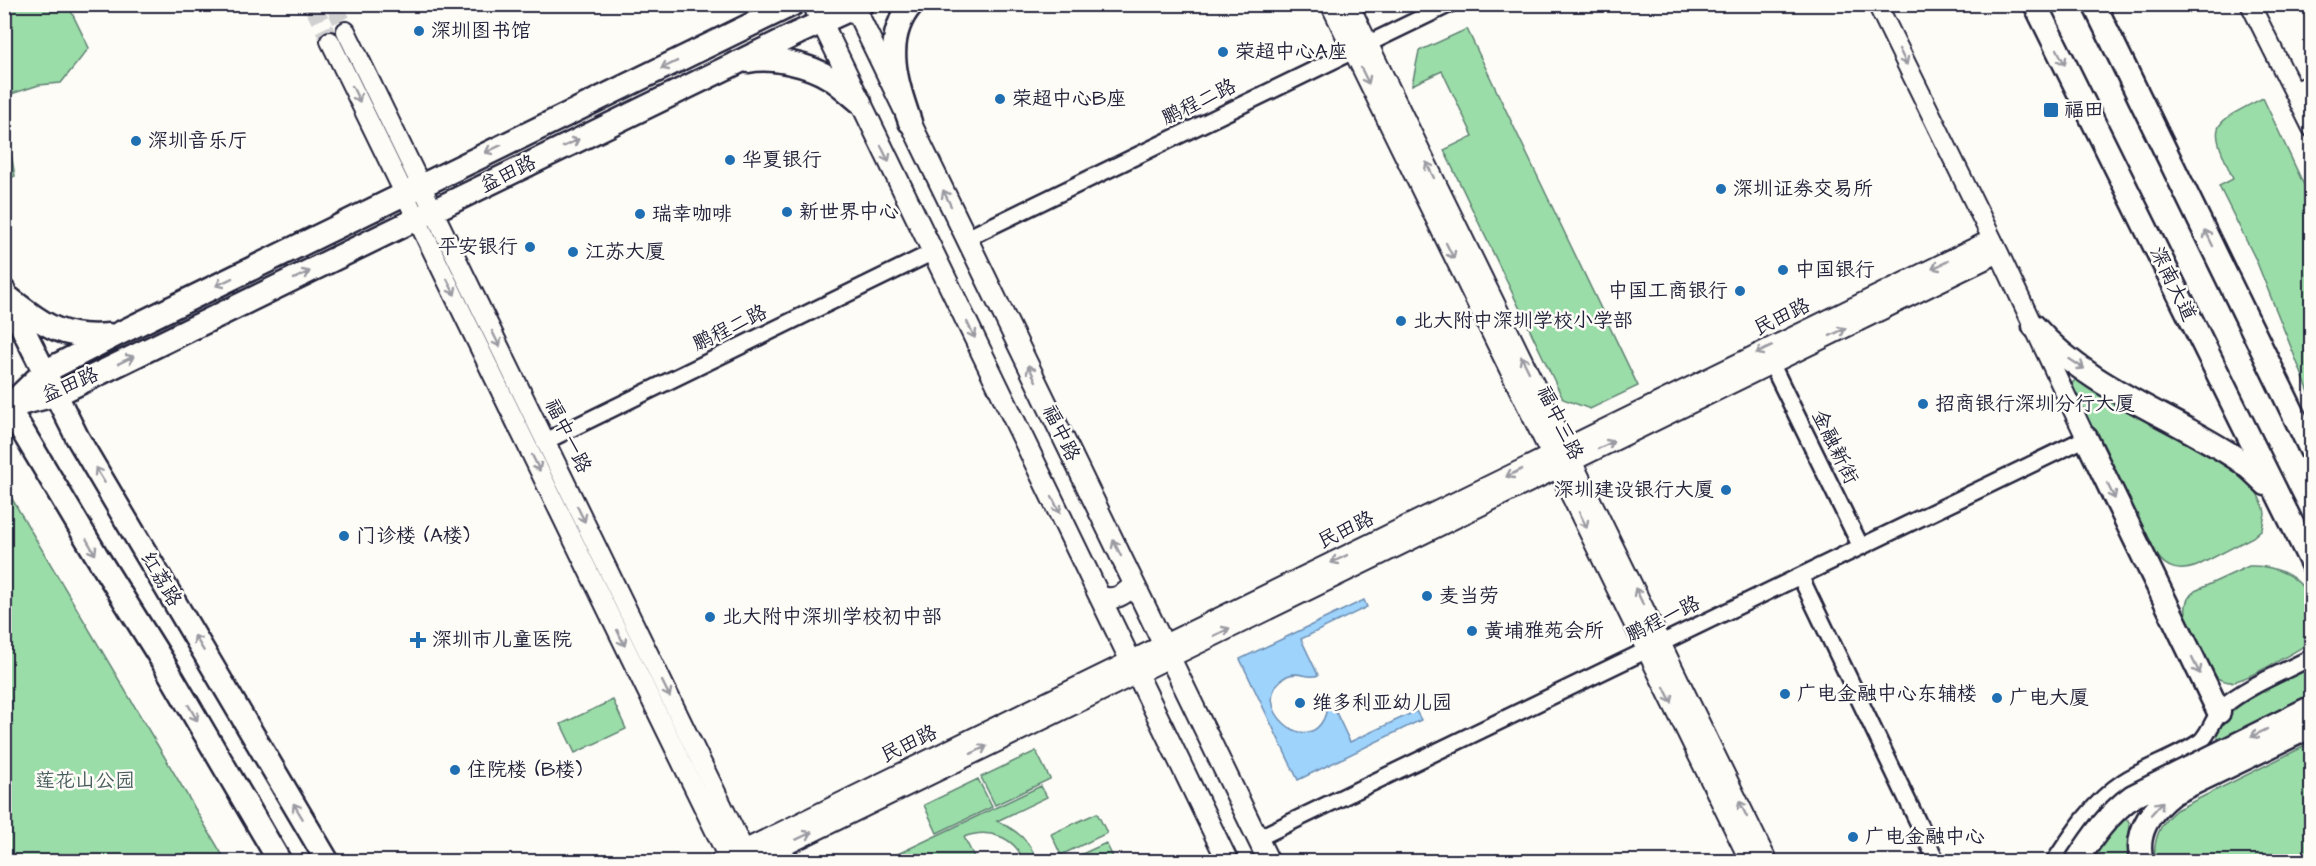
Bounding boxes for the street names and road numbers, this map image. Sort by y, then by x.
street label: 鹏程二路 [1157,71,1242,132]
street label: 益田路 [475,148,542,200]
street label: 深南大道 [2143,242,2203,326]
street label: 民田路 [1749,291,1816,343]
street label: 鹏程二路 [688,297,773,358]
street label: 益田路 [37,360,104,410]
street label: 福中三路 [1530,381,1591,466]
street label: 福中一路 [538,394,599,479]
street label: 福中路 [1035,400,1087,467]
street label: 金融新街 [1805,405,1865,489]
street label: 民田路 [1313,504,1380,556]
street label: 红荔路 [134,546,189,613]
street label: 鹏程一路 [1621,588,1706,649]
street label: 民田路 [876,718,943,770]

